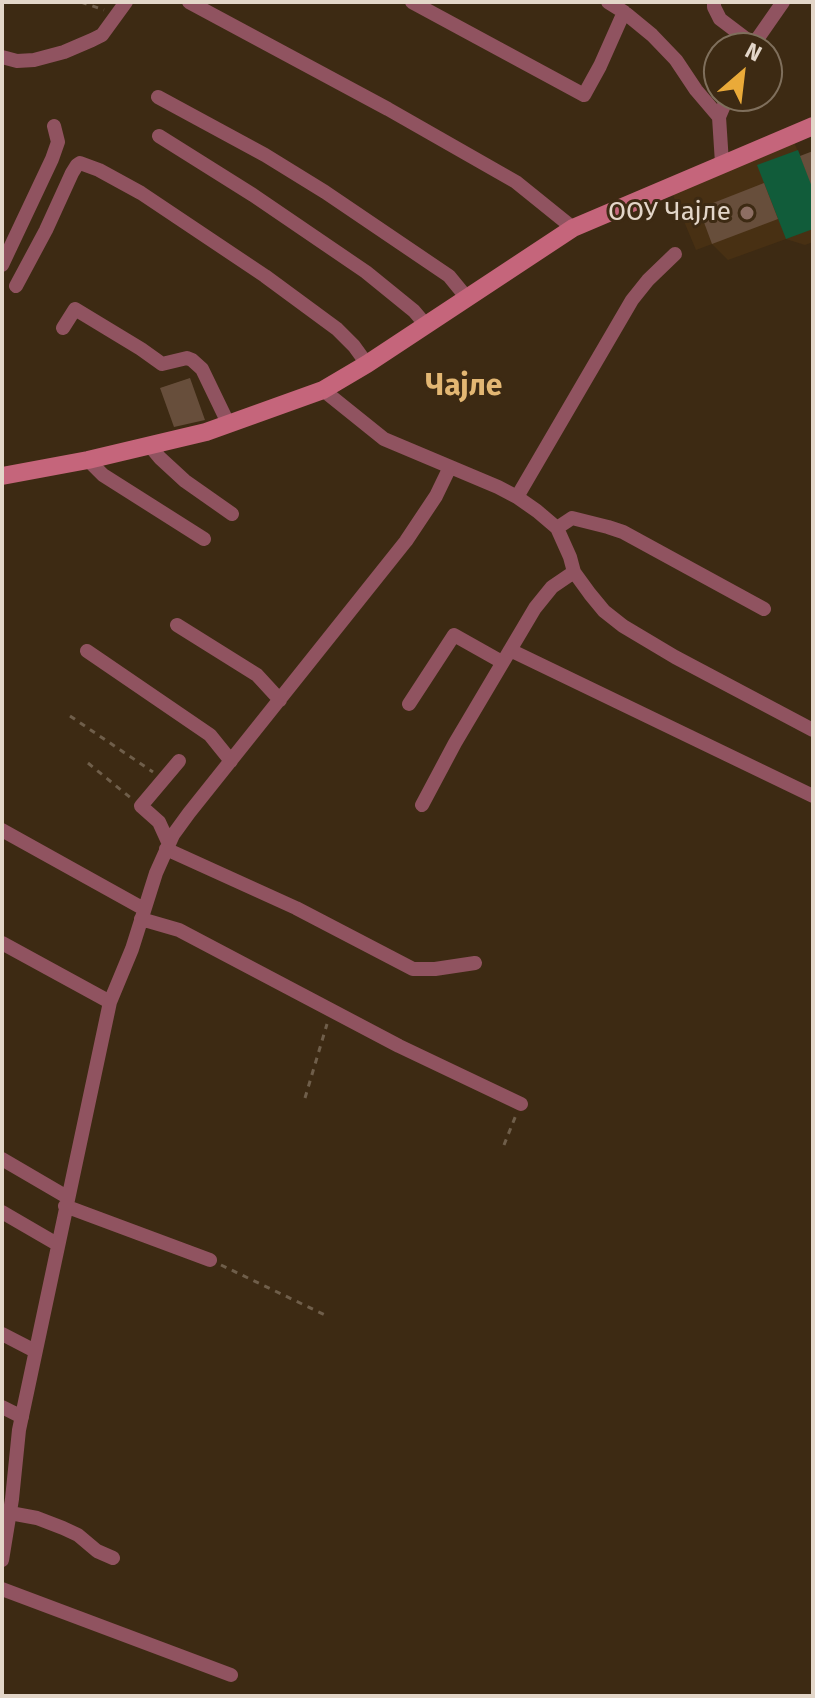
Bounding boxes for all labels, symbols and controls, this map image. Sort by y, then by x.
north arrow [703,32,783,112]
text: N [741,37,766,67]
place label: ООУ Чајле [608,197,731,229]
marker: ООУ Чајле [738,204,756,222]
district label: Чајле [426,369,502,405]

